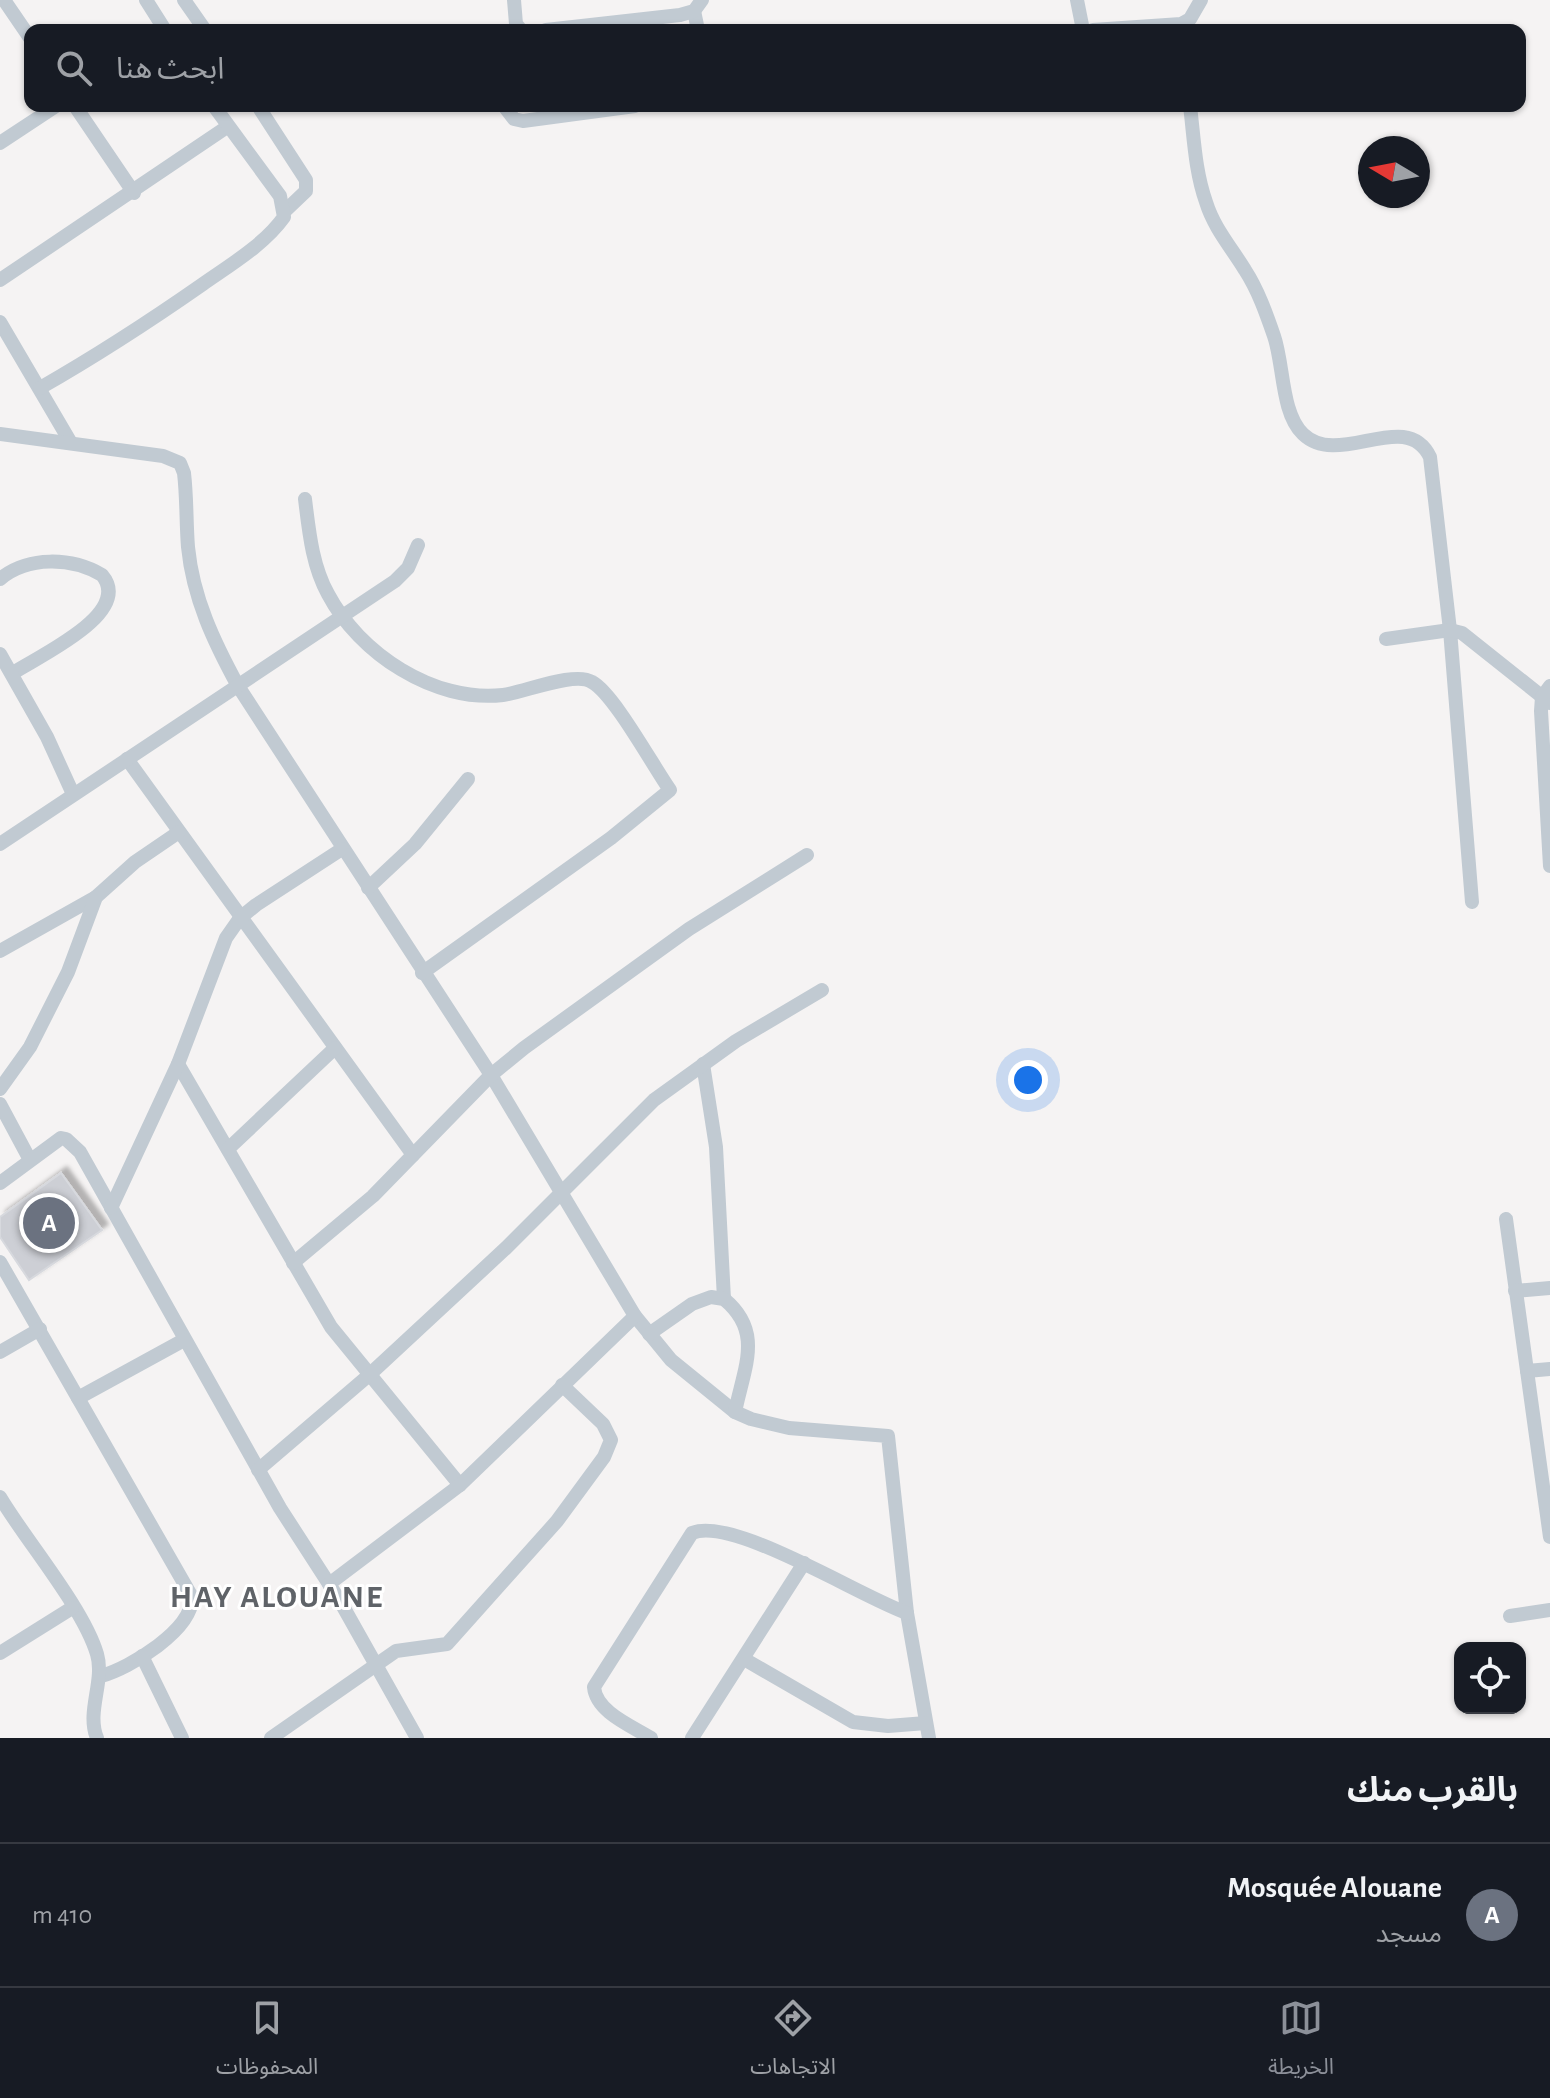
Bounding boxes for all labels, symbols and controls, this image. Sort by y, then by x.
search box [24,24,1526,112]
icon: search [52,46,96,90]
text: ابحث هنا [116,54,224,84]
north arrow [1358,136,1430,208]
your location [1008,1060,1048,1100]
pin: A [23,1193,75,1253]
district label: HAY ALOUANE [170,1581,384,1613]
map controls [1454,1642,1526,1714]
button: locate [1454,1642,1526,1714]
text: بالقرب منك [1347,1774,1518,1808]
text: Mosquée Alouane [1227,1873,1442,1903]
text: 410 m [32,1902,92,1928]
text: A [1484,1902,1500,1928]
text: مسجد [1376,1921,1442,1947]
tab: المحفوظات [216,1996,318,2090]
tab: الاتجاهات [750,1996,836,2090]
tab: الخريطة [1268,1996,1334,2090]

